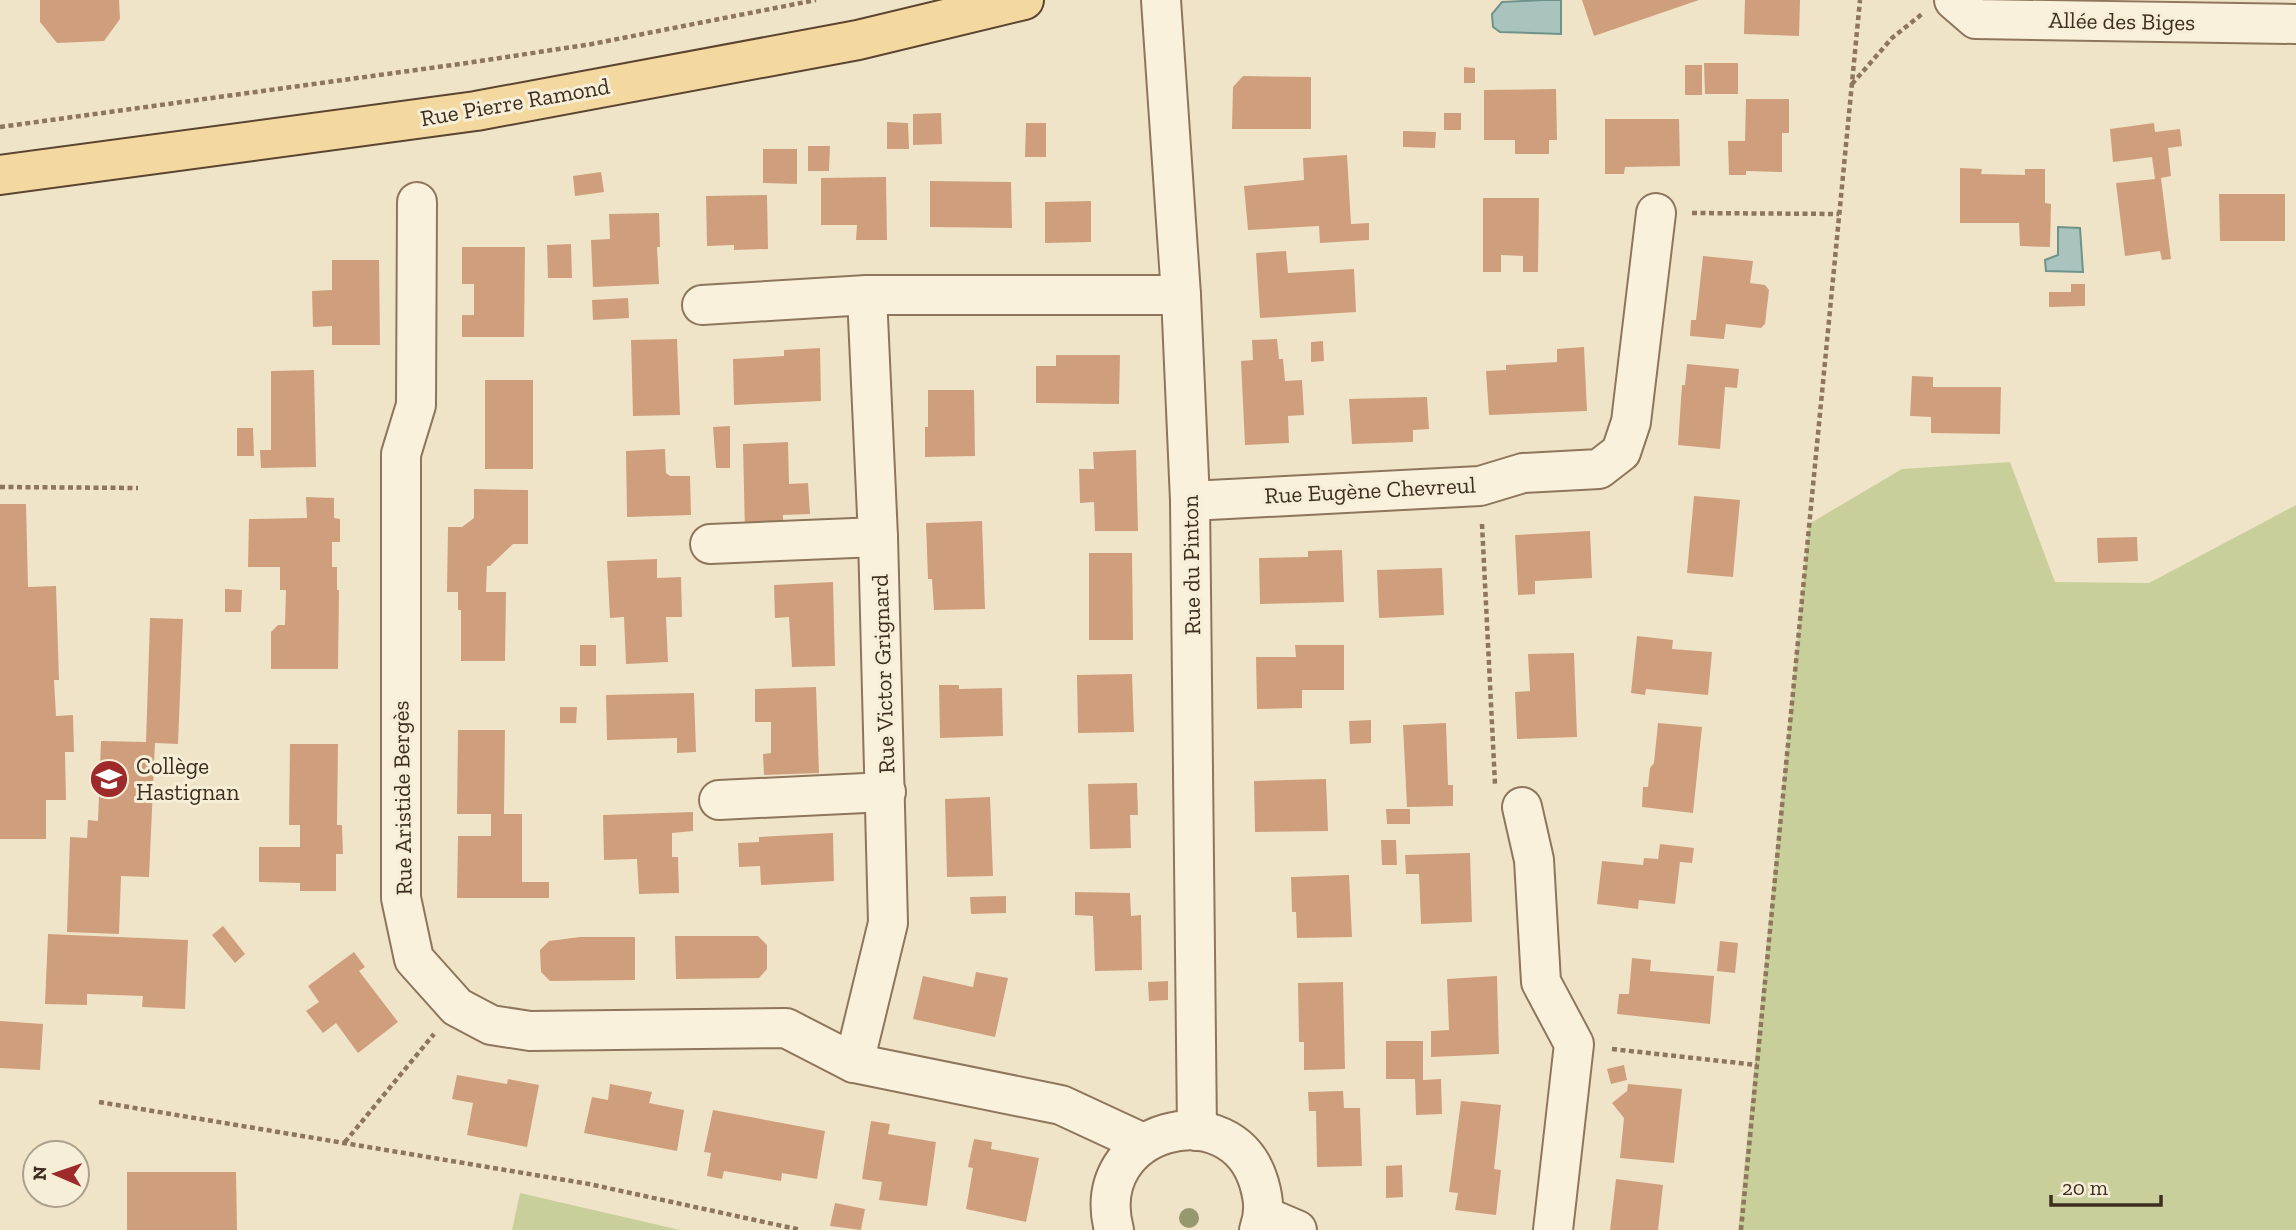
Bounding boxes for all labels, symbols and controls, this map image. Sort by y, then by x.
street label: Allée des Biges [2048,6,2196,36]
street label: Rue Pierre Ramond [418,72,612,132]
street label: Rue Eugène Chevreul [1264,470,1476,510]
street label: Rue du Pinton [1176,495,1206,635]
street label: Rue Victor Grignard [866,573,900,774]
street label: Rue Aristide Bergès [386,700,418,896]
place label: Collège Hastignan [136,752,239,806]
school or university icon: Collège Hastignan [88,758,130,800]
north arrow [21,1139,91,1209]
scale bar [2051,1164,2161,1208]
text: N [28,1166,51,1181]
text: 20 m [2062,1175,2108,1200]

